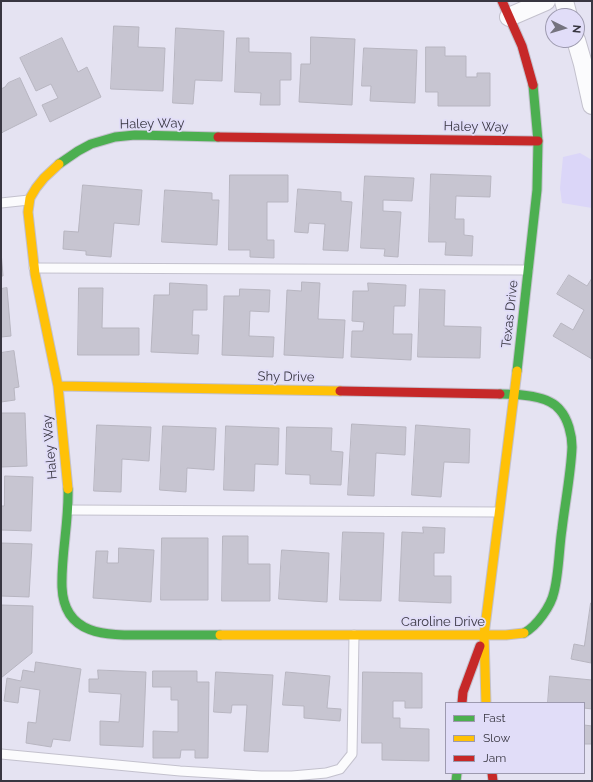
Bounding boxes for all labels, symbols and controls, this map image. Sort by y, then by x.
north arrow [545,8,585,48]
text: N [570,24,583,34]
street label: Haley Way [119,116,185,132]
street label: Haley Way [443,119,509,135]
street label: Texas Drive [499,279,521,349]
street label: Shy Drive [258,369,314,385]
street label: Haley Way [39,414,61,480]
street label: Caroline Drive [401,614,485,630]
legend [445,702,585,774]
text: Fast [483,711,506,725]
text: Slow [483,731,510,745]
text: Jam [483,751,506,765]

